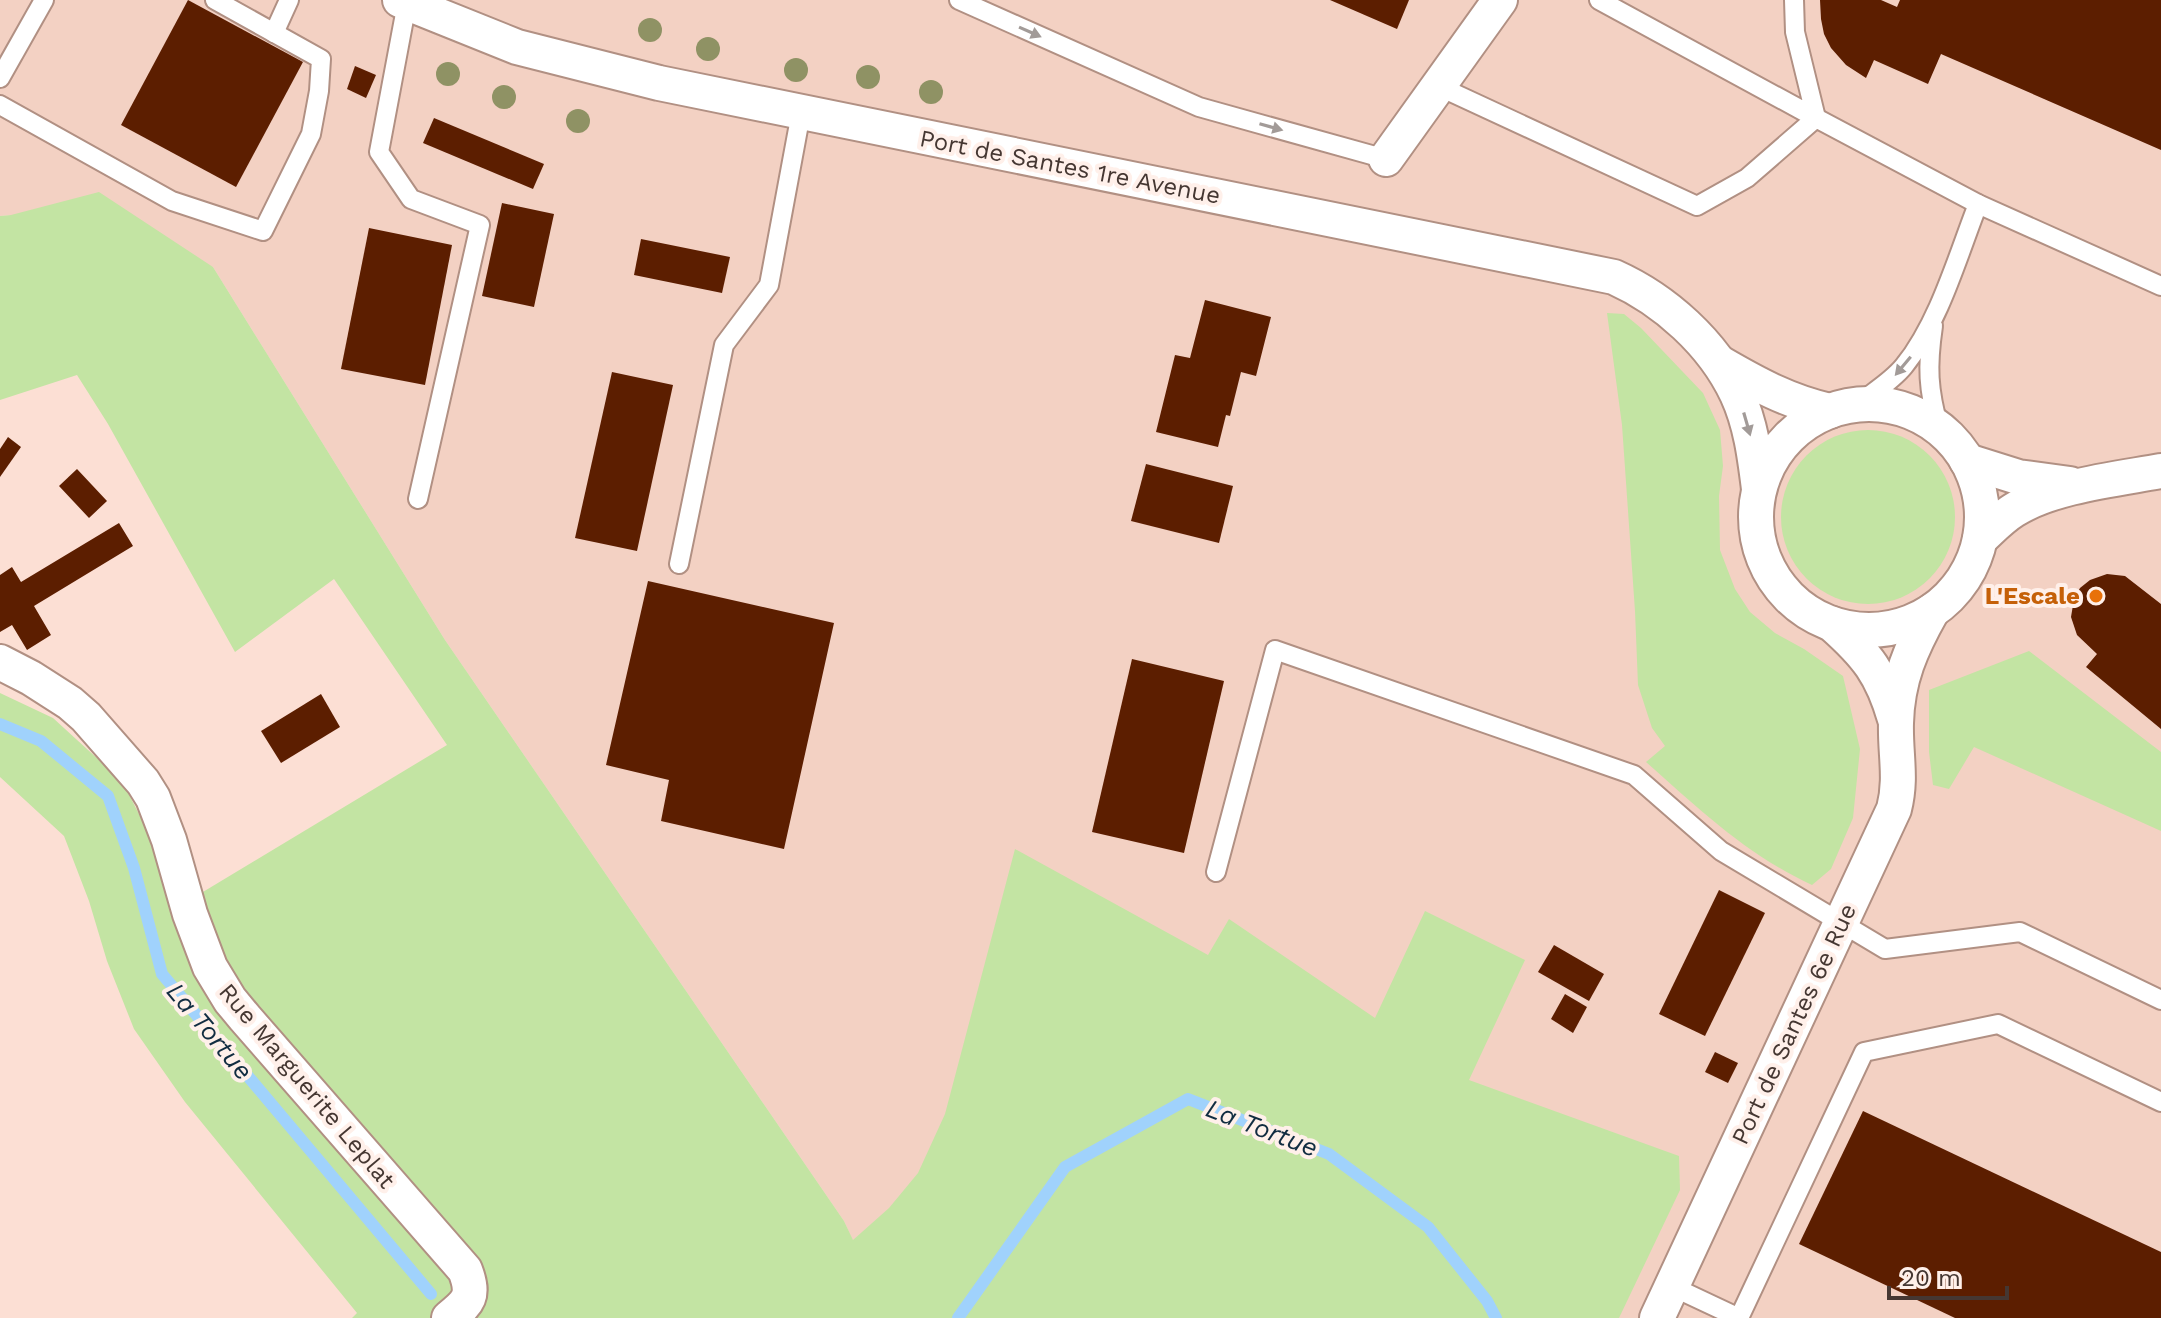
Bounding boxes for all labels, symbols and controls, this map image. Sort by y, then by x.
one-way arrow [1018,25,1042,38]
one-way arrow [1260,121,1284,134]
street label: Port de Santes 1re Avenue [917,124,1223,210]
one-way arrow [1895,356,1912,376]
one-way arrow [1741,412,1754,436]
place label: L'Escale [1985,582,2080,610]
marker: L'Escale [2087,587,2105,605]
street label: Port de Santes 6e Rue [1726,899,1862,1149]
water label: La Tortue [161,976,259,1086]
street label: Rue Marguerite Leplat [213,978,401,1194]
water label: La Tortue [1202,1093,1322,1163]
scale bar [1889,1250,2007,1300]
text: 20 m [1901,1264,1961,1292]

